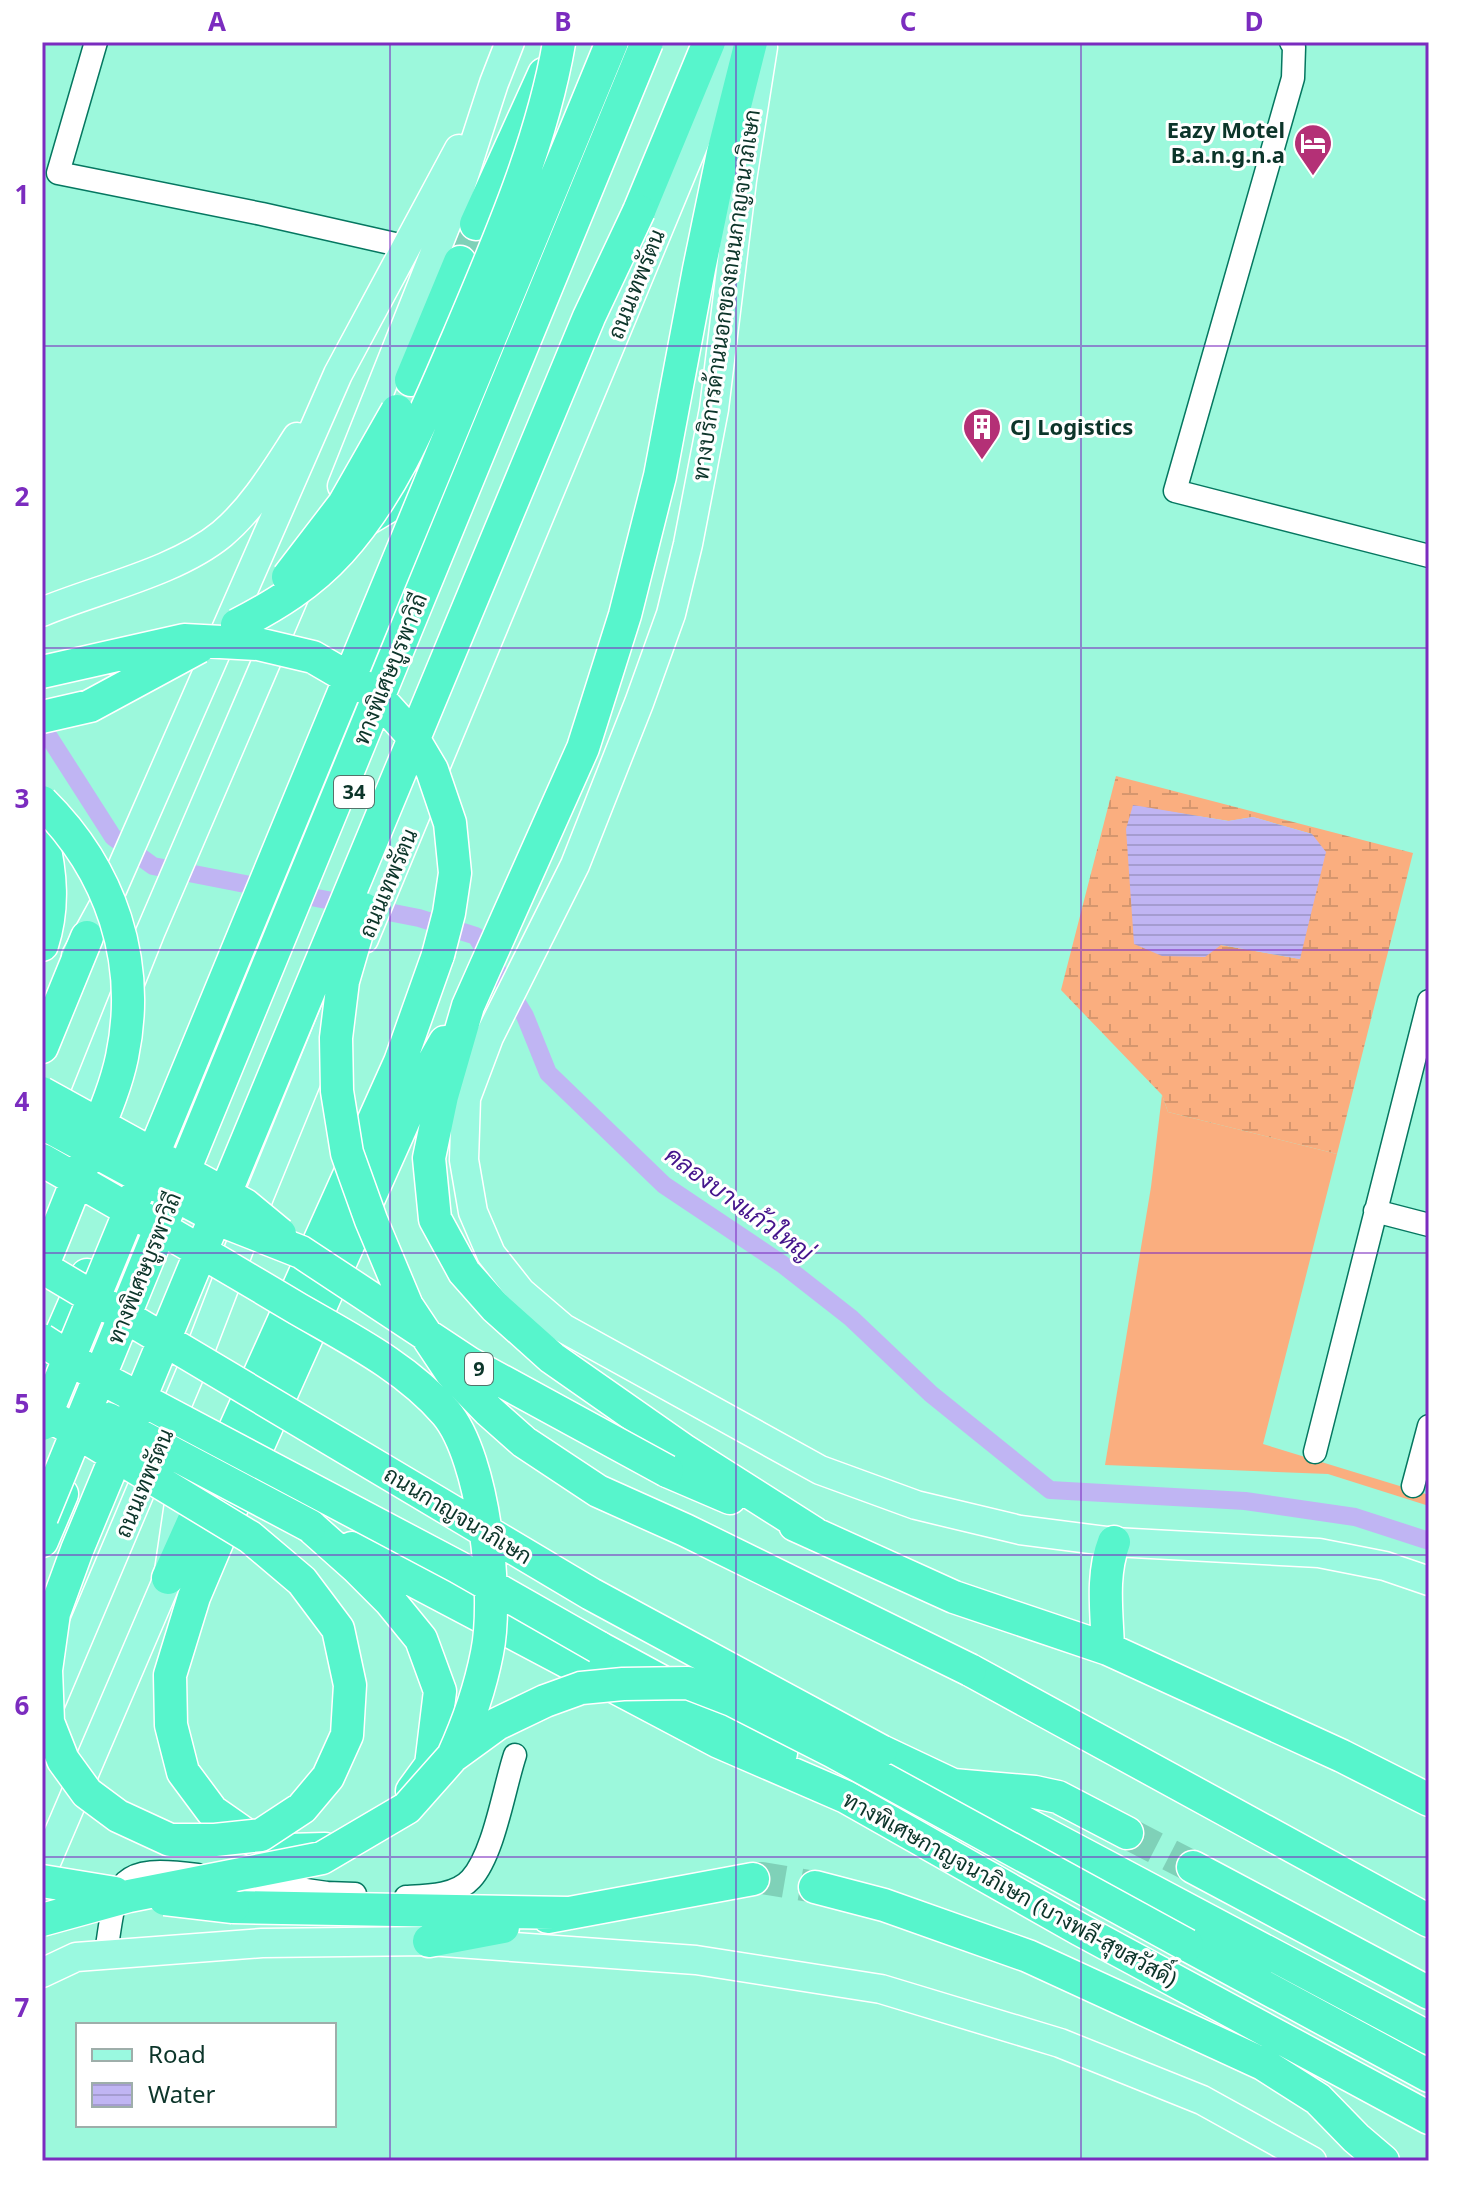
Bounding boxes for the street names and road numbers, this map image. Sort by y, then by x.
street label: ทางบริการด้านนอกของถนนกาญจนาภิเษก [684,107,766,482]
street label: ถนนเทพรัตน [599,224,671,343]
street label: ทางพิเศษบูรพาวิถี [345,588,435,750]
road number: 34 [334,776,374,808]
street label: ถนนเทพรัตน [351,823,424,942]
street label: ทางพิเศษบูรพาวิถี [99,1187,189,1349]
road number: 9 [465,1353,493,1385]
street label: ถนนเทพรัตน [107,1423,180,1542]
street label: ถนนกาญจนาภิเษก [379,1458,538,1570]
street label: ทางพิเศษกาญจนาภิเษก (บางพลี-สุขสวัสดิ์) [837,1781,1184,1994]

